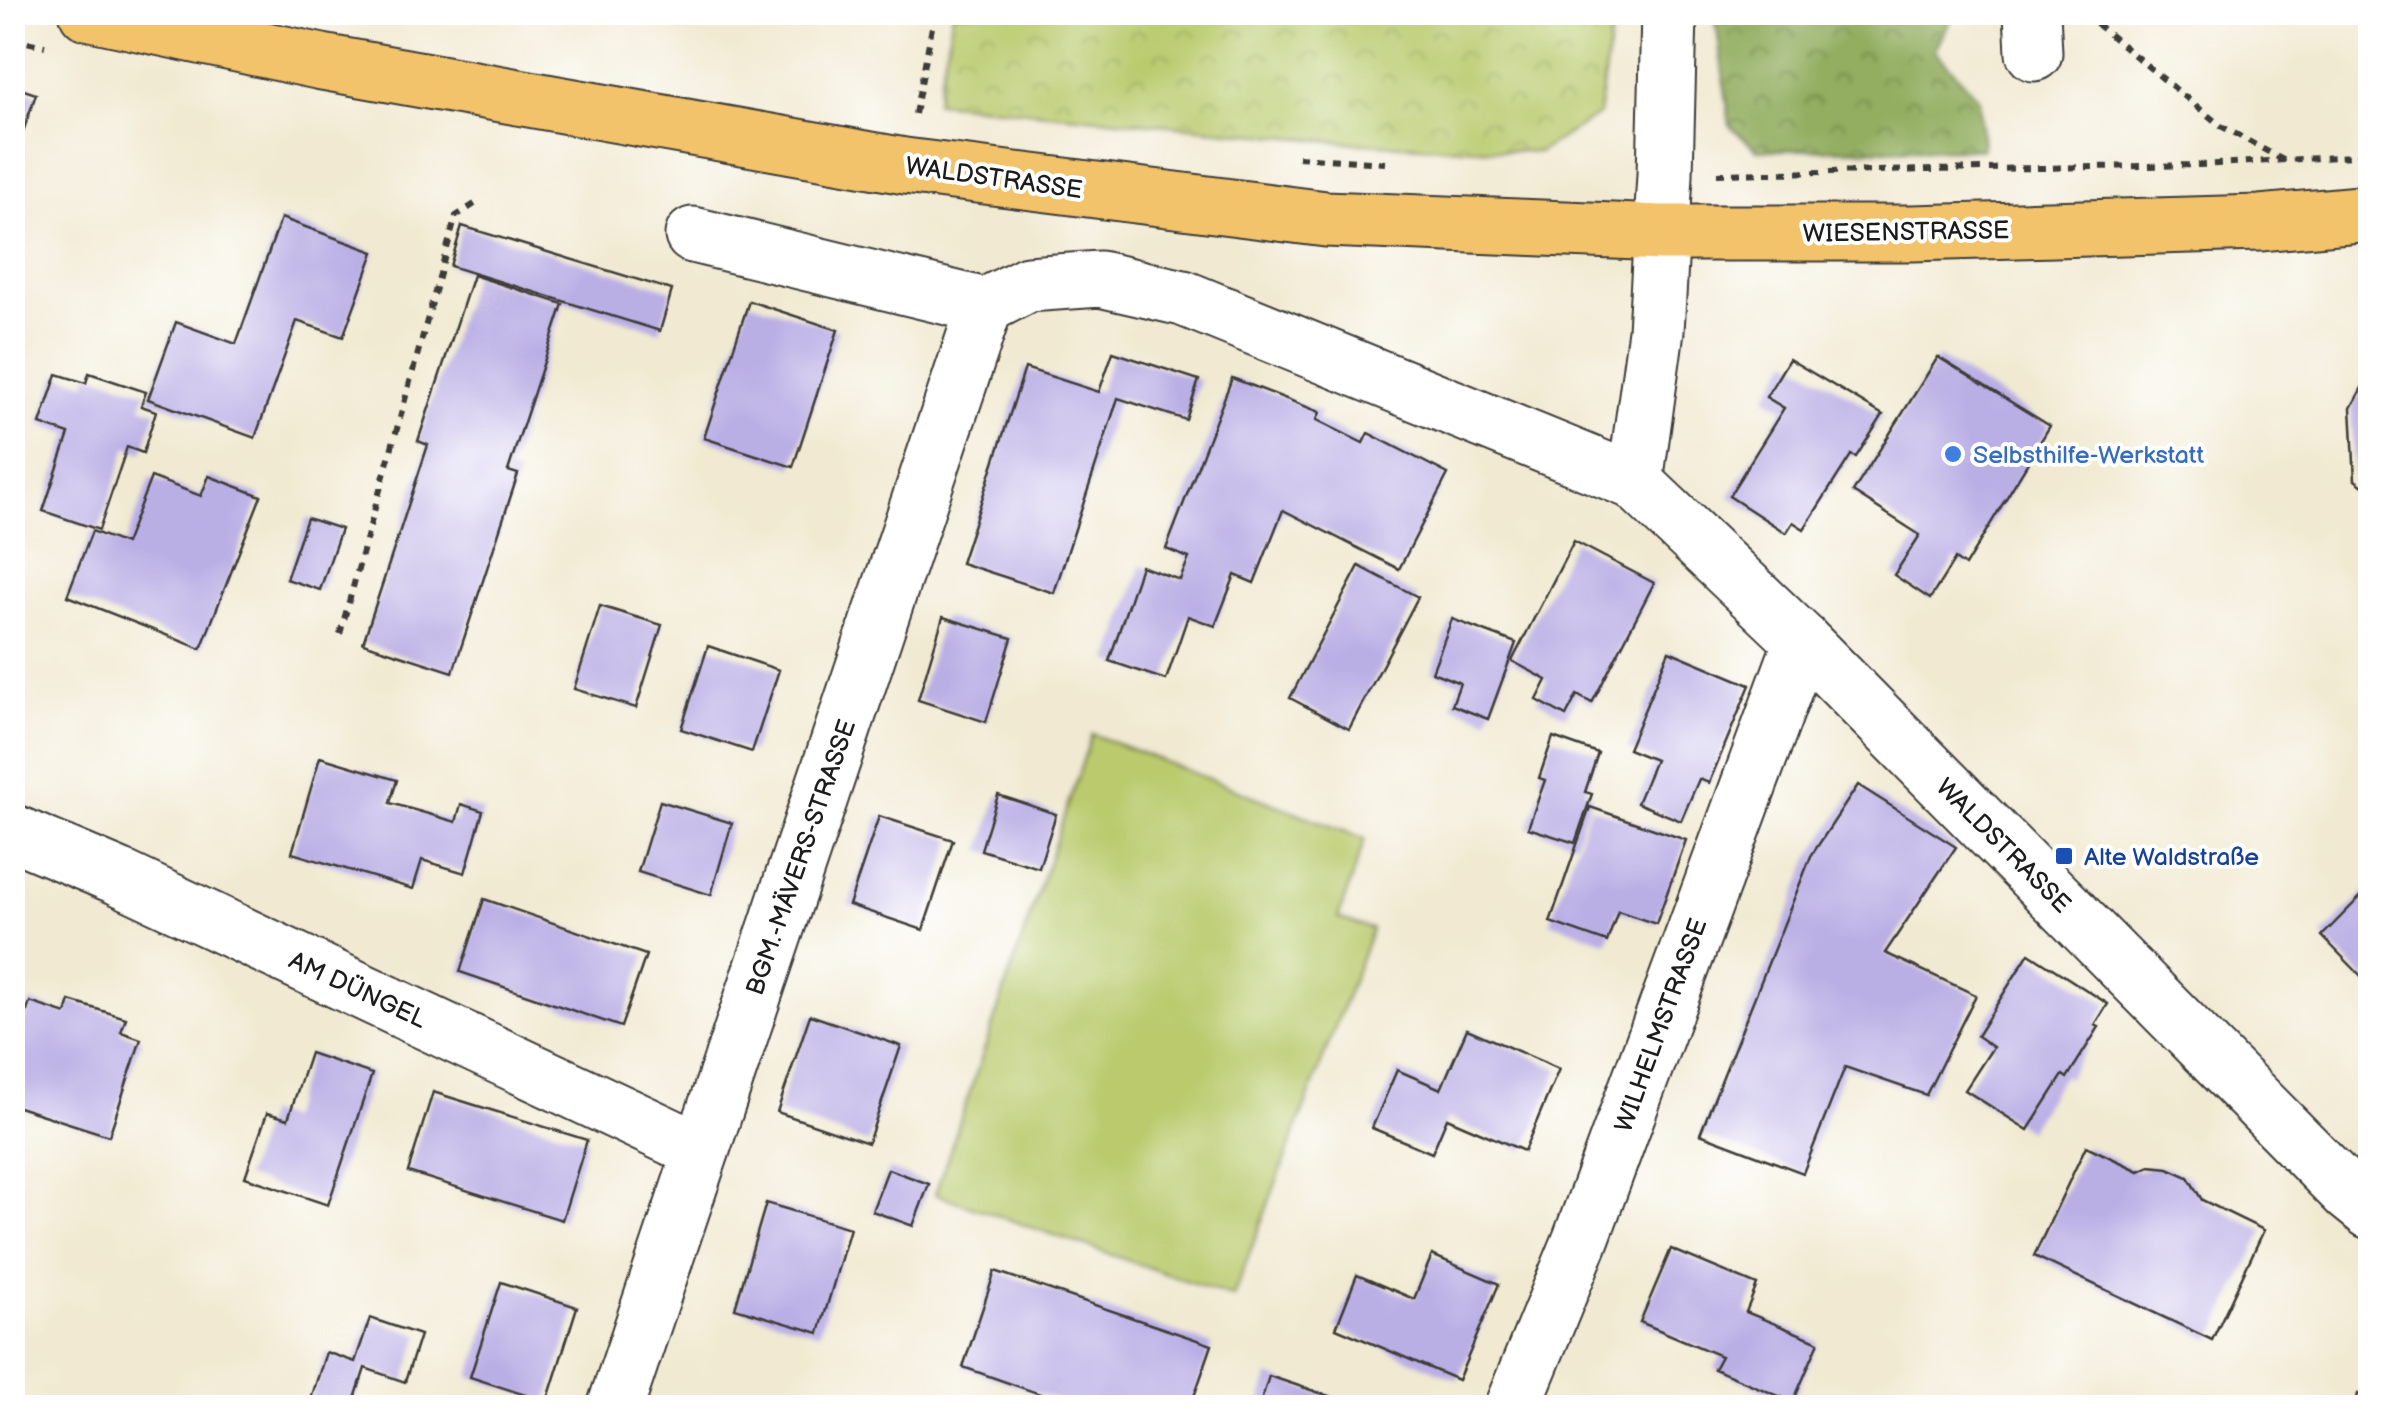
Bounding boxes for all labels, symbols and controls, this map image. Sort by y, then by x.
street label: WALDSTRASSE [903,151,1084,206]
street label: WIESENSTRASSE [1802,215,2010,250]
place label: Selbsthilfe-Werkstatt [1973,440,2205,471]
marker: Selbsthilfe-Werkstatt [1942,443,1964,465]
street label: BGM.-MÄVERS-STRASSE [740,716,863,999]
street label: WALDSTRASSE [1929,772,2077,920]
place label: Alte Waldstraße [2084,842,2259,873]
marker: Alte Waldstraße [2053,845,2075,867]
street label: WILHELMSTRASSE [1608,914,1714,1137]
street label: AM DÜNGEL [284,945,431,1036]

